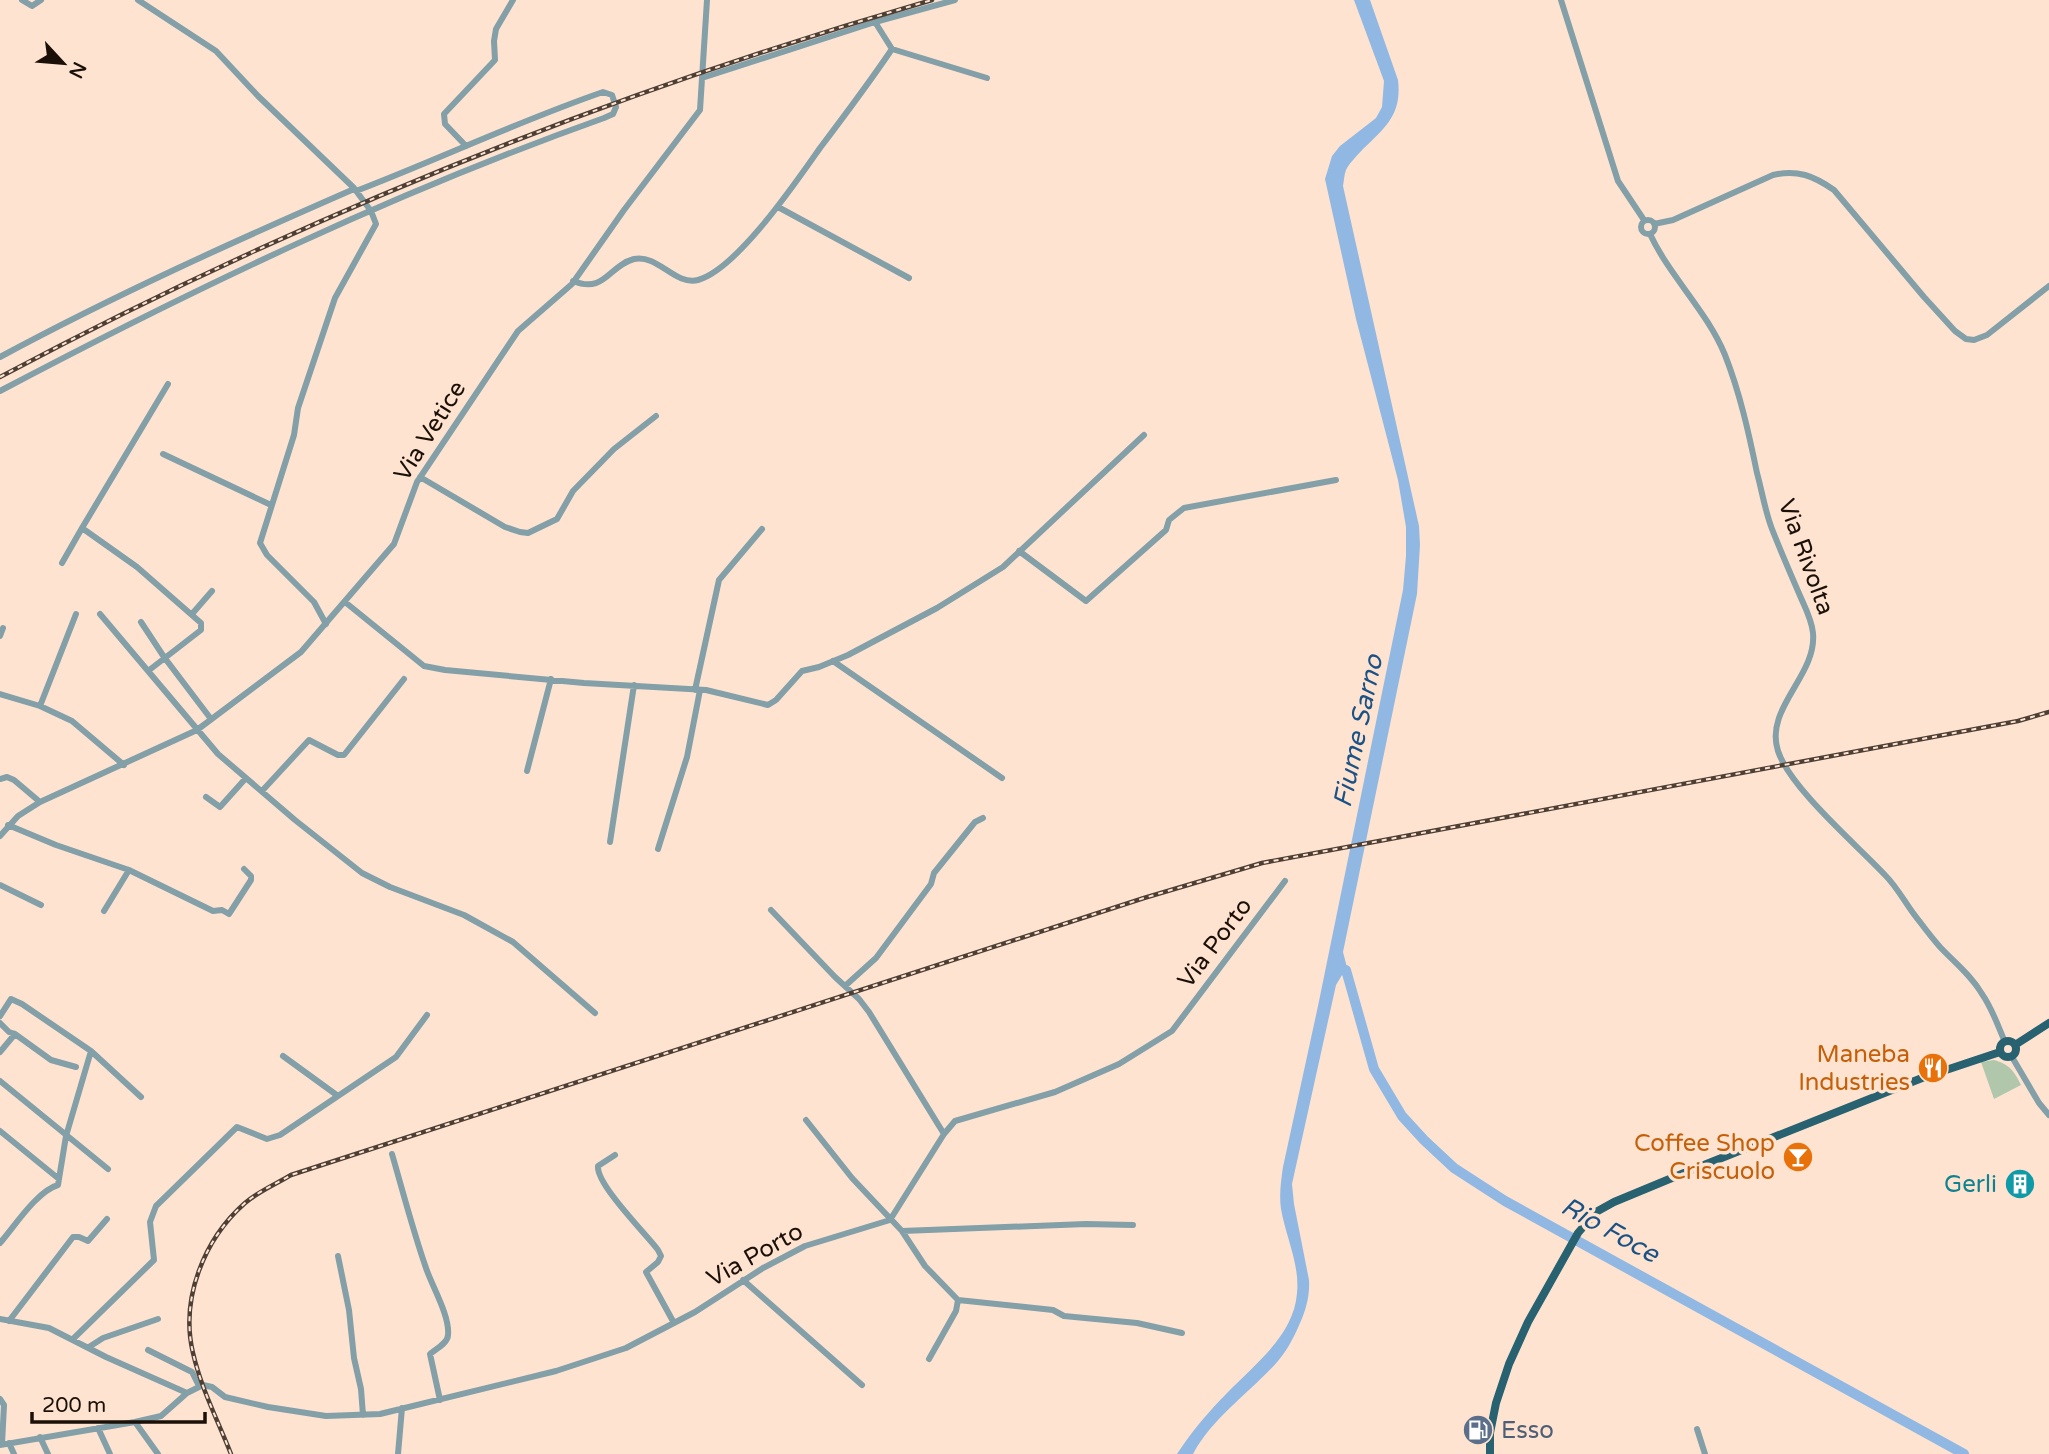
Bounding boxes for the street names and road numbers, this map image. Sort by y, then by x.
street label: Via Vetice [388,376,472,486]
street label: Via Rivolta [1772,495,1840,619]
street label: Via Porto [1172,892,1258,994]
street label: Via Porto [702,1217,808,1293]

